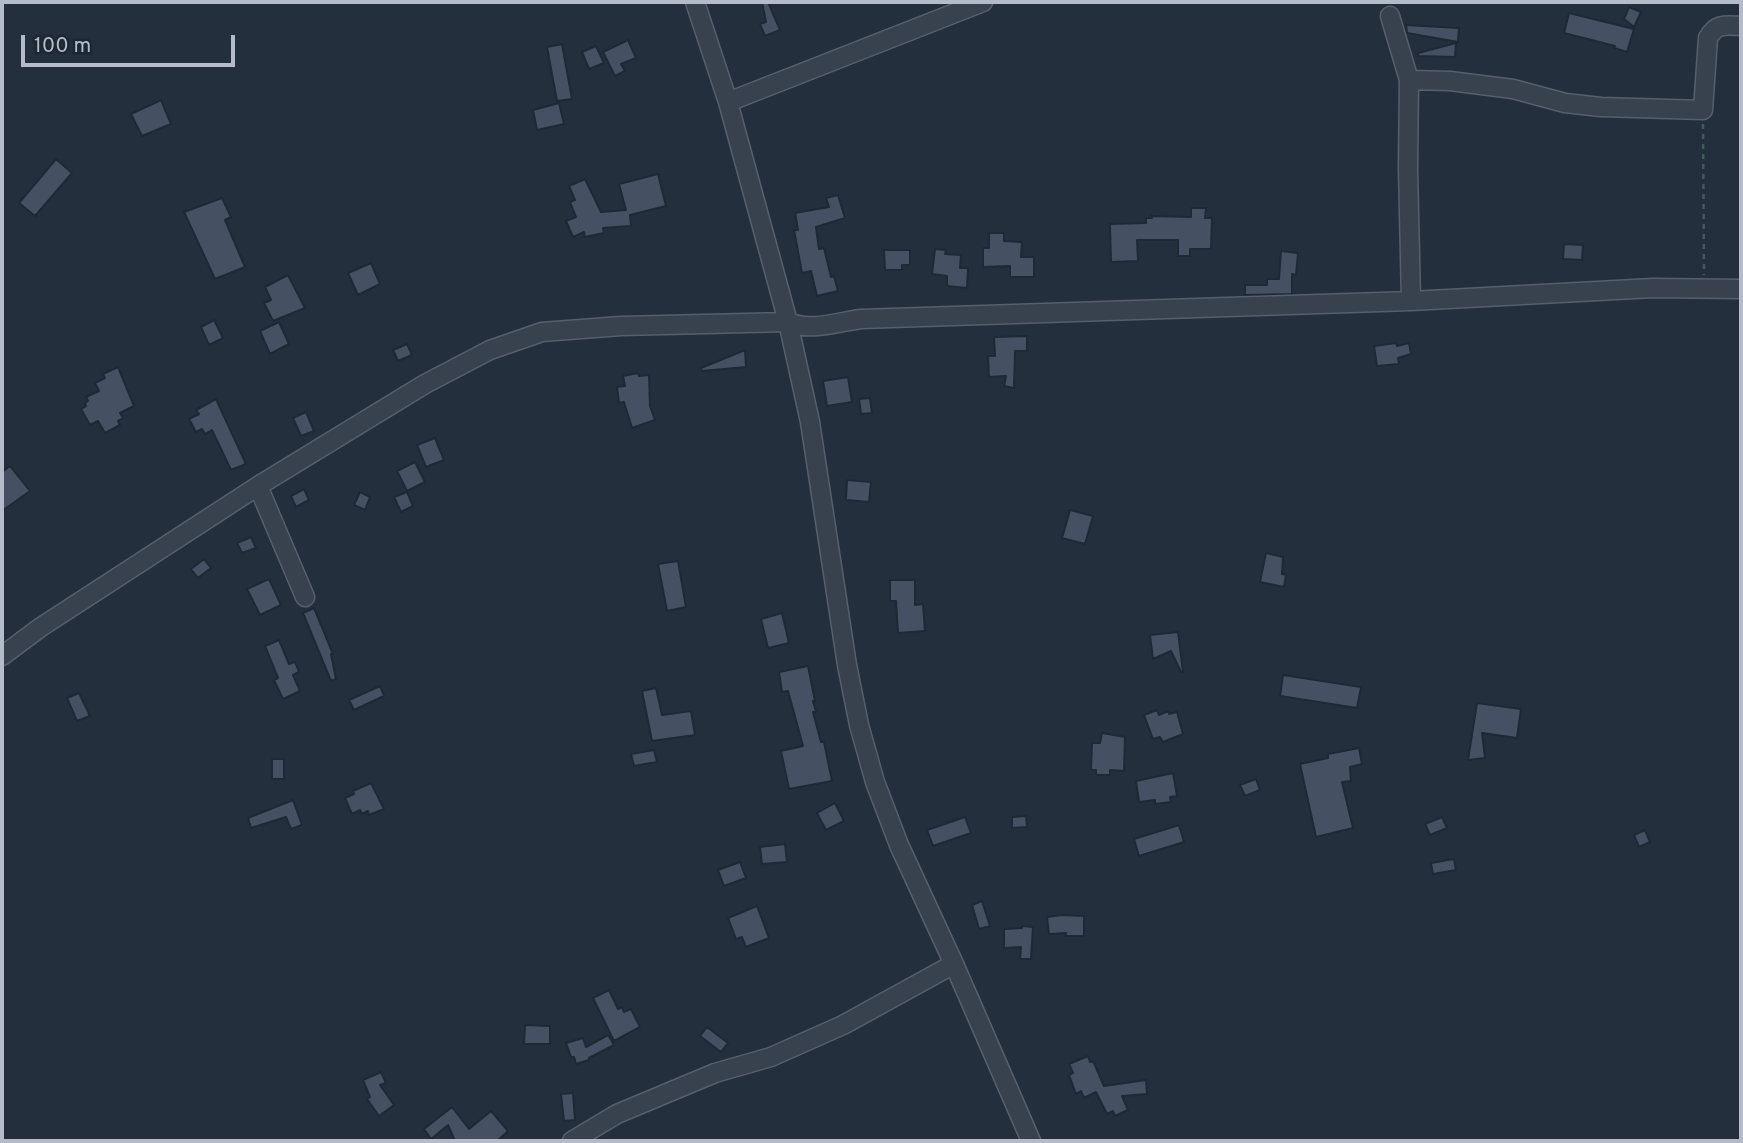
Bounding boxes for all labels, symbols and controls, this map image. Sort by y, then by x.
scale bar [24,21,238,65]
text: 100 m [34,33,91,60]

